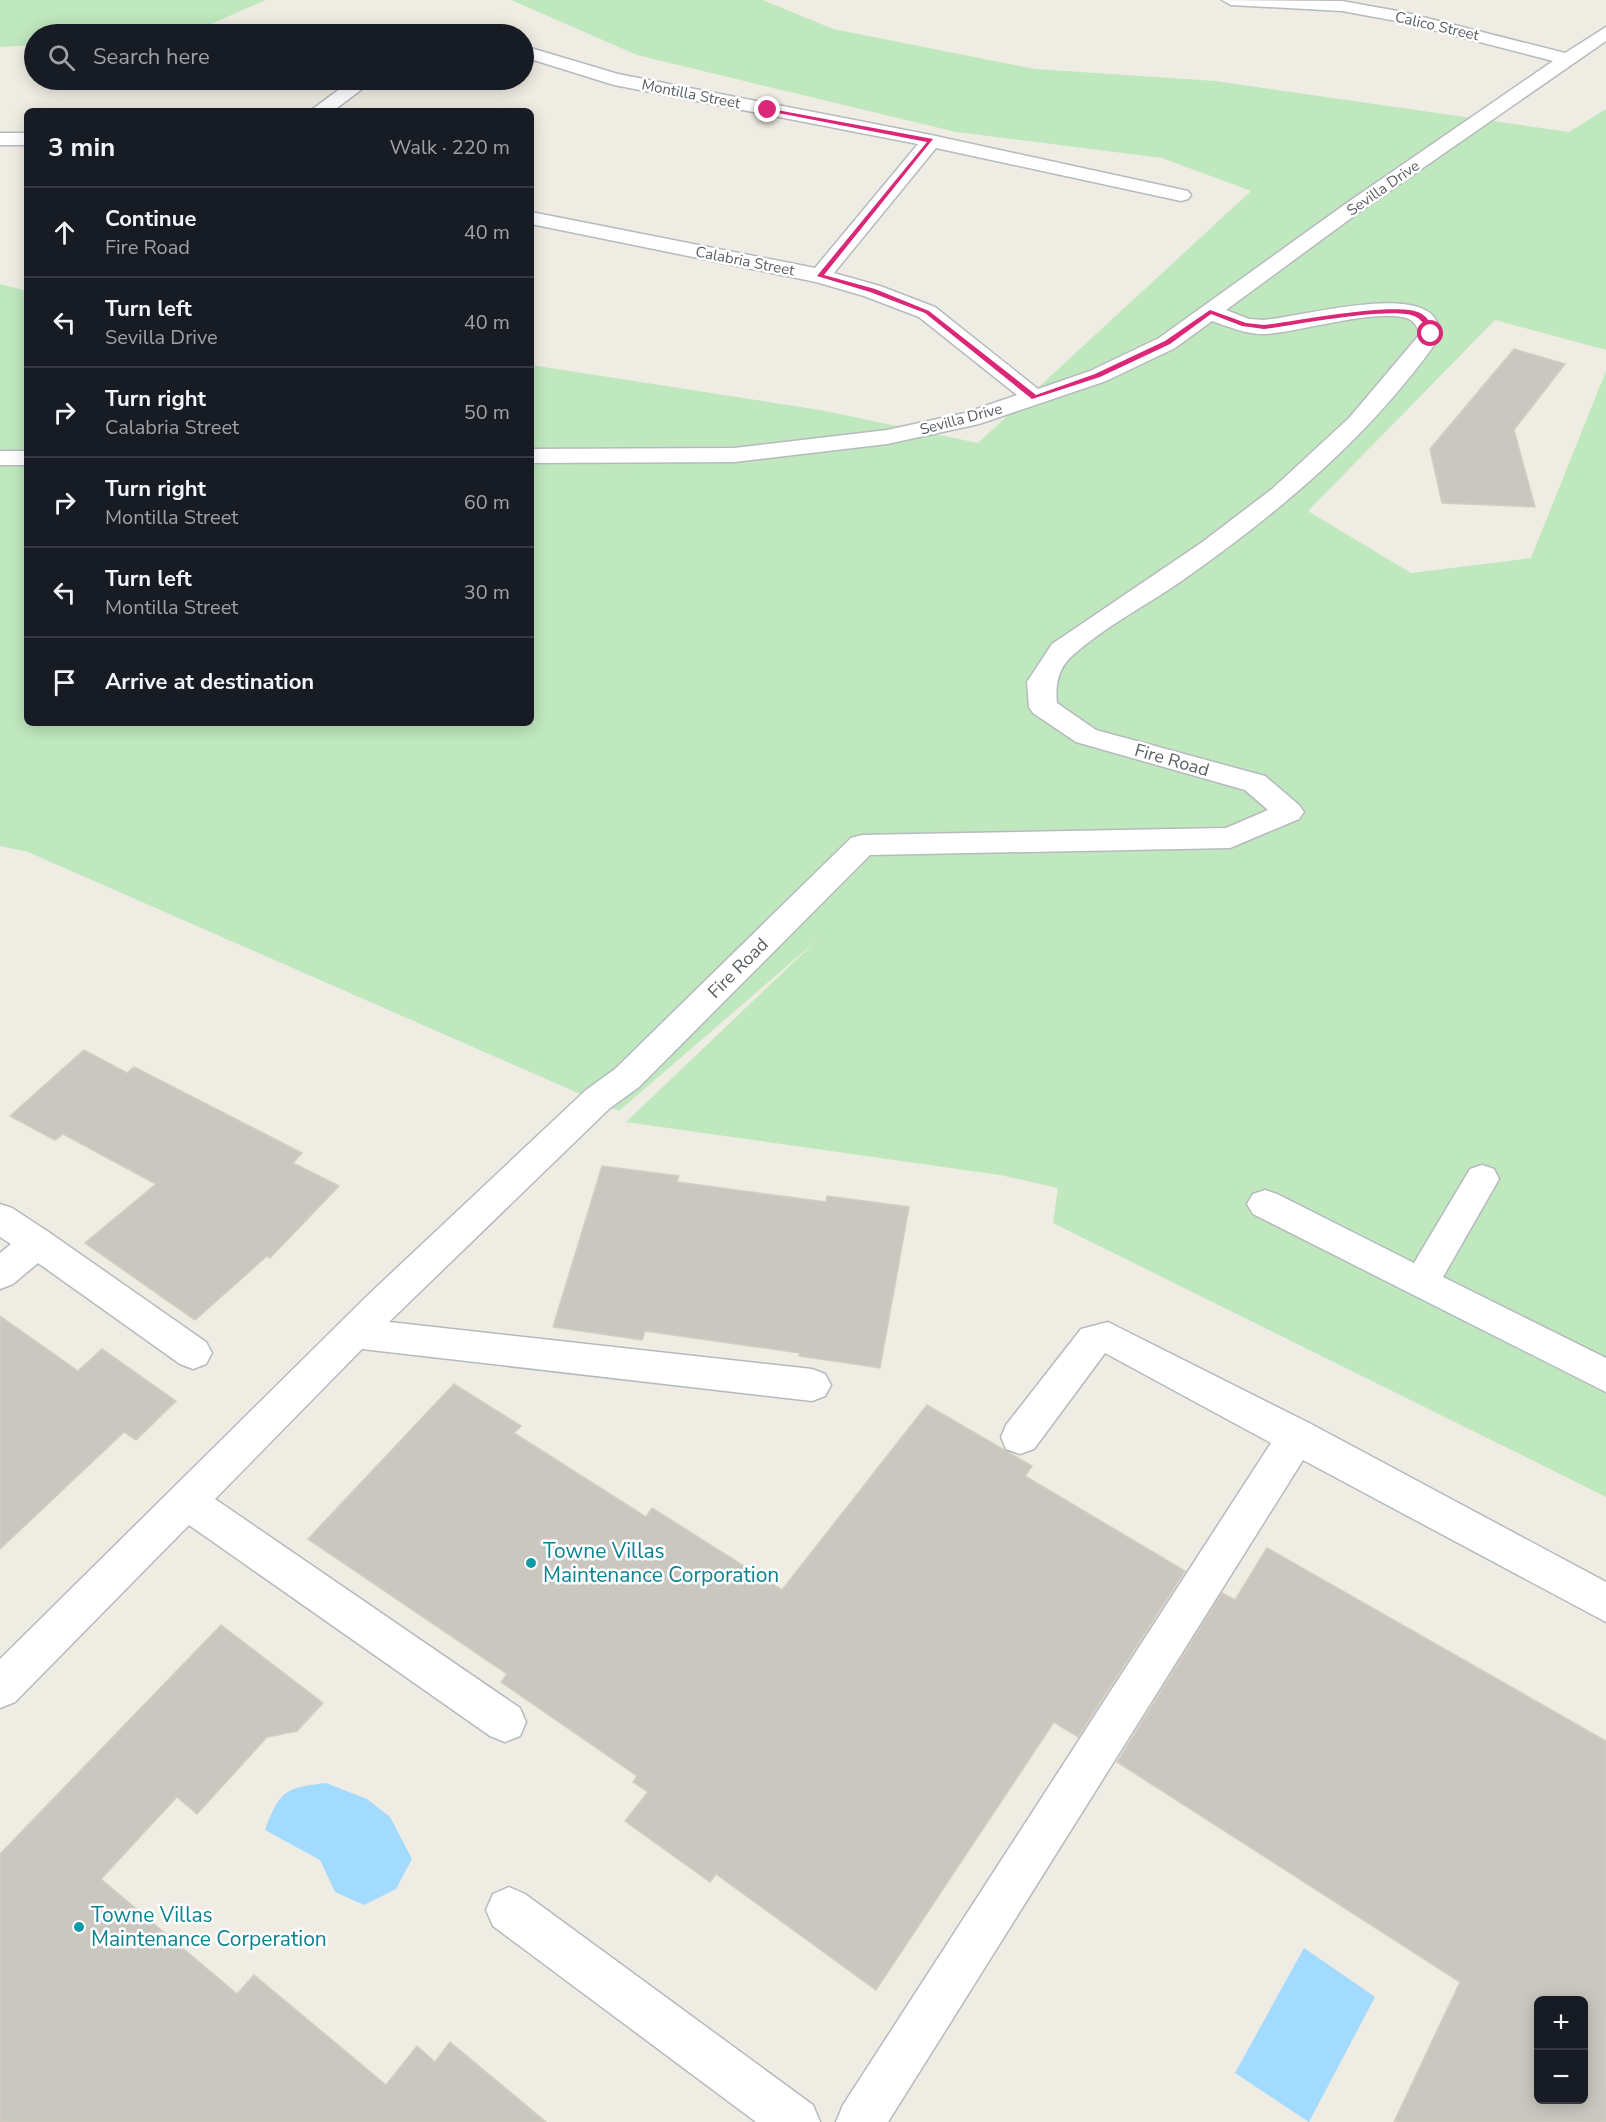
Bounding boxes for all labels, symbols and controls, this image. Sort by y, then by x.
street label: Calico Street [1393,7,1482,46]
search box [24,24,534,90]
icon: search [45,41,78,74]
text: Search here [93,42,210,72]
street label: Montilla Street [640,75,743,114]
route end [754,96,780,122]
text: 3 min [48,130,115,165]
text: Walk · 220 m [390,134,510,161]
street label: Sevilla Drive [1343,156,1423,220]
text: Continue [105,204,196,234]
icon: ahead [48,216,81,249]
text: 40 m [464,219,510,246]
text: Fire Road [105,234,190,261]
street label: Calabria Street [694,242,797,281]
text: Turn left [105,294,192,324]
icon: left [48,306,81,339]
text: 40 m [464,309,510,336]
route start [1417,320,1443,346]
text: Sevilla Drive [105,324,218,351]
text: Turn right [105,384,206,414]
icon: right [48,396,81,429]
street label: Sevilla Drive [918,398,1004,440]
text: 50 m [464,399,510,426]
text: Calabria Street [105,414,239,441]
text: Turn right [105,474,206,504]
icon: right [48,486,81,519]
text: 60 m [464,489,510,516]
text: Montilla Street [105,504,238,531]
text: Turn left [105,564,192,594]
icon: left [48,576,81,609]
text: 30 m [464,579,510,606]
text: Montilla Street [105,594,238,621]
icon: arrive [48,666,81,699]
text: Arrive at destination [105,667,314,697]
street label: Fire Road [1132,738,1212,782]
street label: Fire Road [702,932,774,1004]
place label: Towne Villas Maintenance Corporation [543,1537,779,1589]
marker: Towne Villas Maintenance Corporation [524,1556,538,1570]
place label: Towne Villas Maintenance Corperation [91,1901,327,1953]
marker: Towne Villas Maintenance Corperation [72,1920,86,1934]
map controls [1534,1996,1588,2104]
button: + [1534,1996,1588,2050]
button: − [1534,2050,1588,2104]

